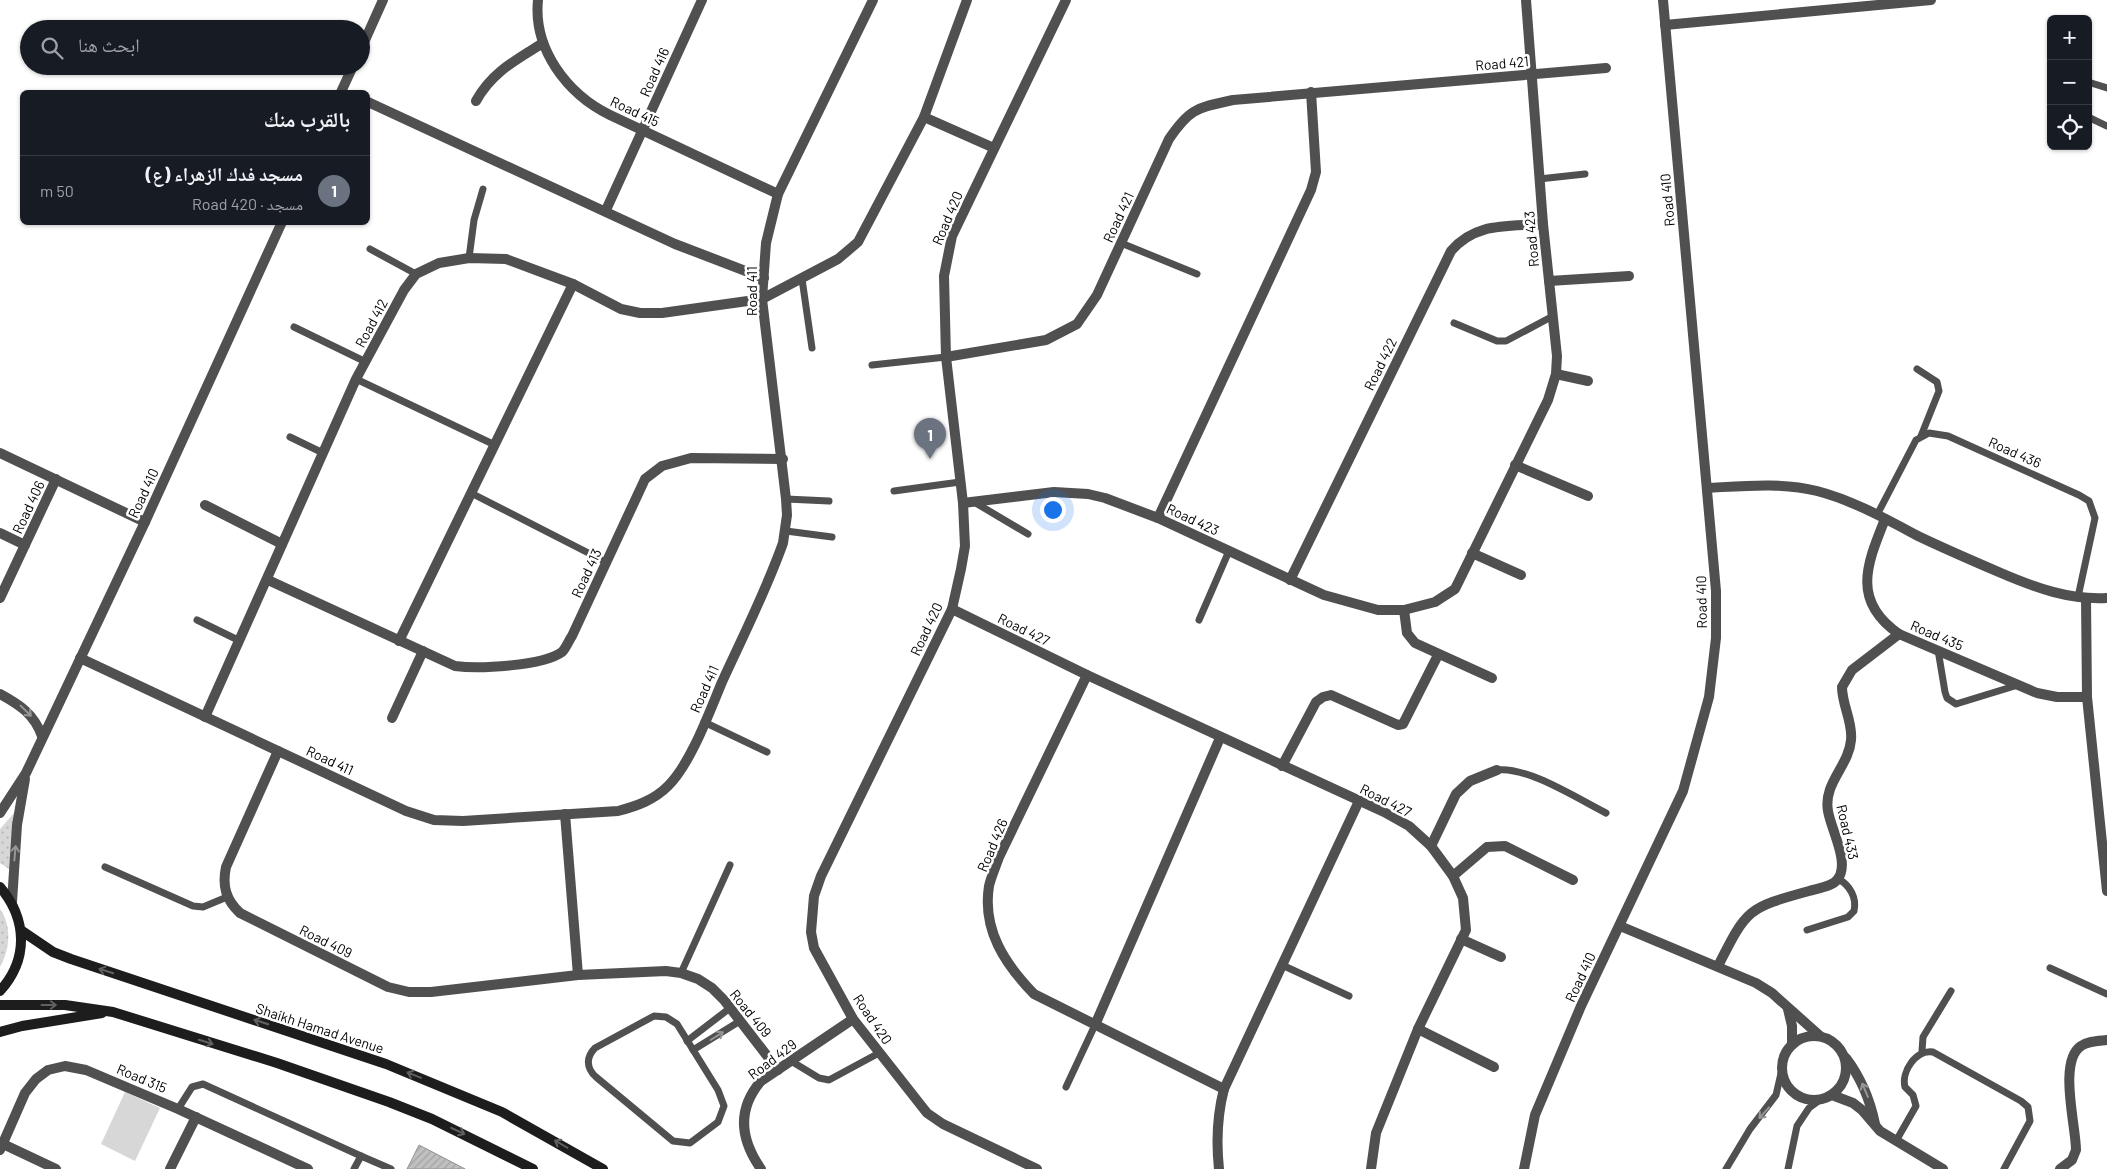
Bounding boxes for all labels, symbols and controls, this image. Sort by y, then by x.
map controls [2047,15,2092,150]
button: + [2047,15,2092,60]
search box [20,20,370,75]
text: ابحث هنا [78,33,140,56]
icon: search [38,34,66,62]
street label: Road 416 [636,45,672,99]
street label: Road 421 [1475,52,1529,74]
button: − [2047,60,2092,105]
street label: Road 415 [608,92,662,130]
button: locate [2047,105,2092,150]
text: بالقرب منك [264,106,350,131]
text: مسجد فدك الزهراء (ع) [146,162,303,185]
street label: Road 410 [1656,173,1678,227]
text: 50 m [40,181,74,200]
text: 1 [331,181,337,200]
street label: Road 420 [928,188,966,248]
street label: Road 421 [1099,189,1137,245]
text: مسجد · Road 420 [192,194,303,213]
street label: Road 423 [1520,210,1542,268]
street label: Road 411 [743,266,760,316]
street label: Road 412 [351,296,391,350]
street label: Road 422 [1360,335,1400,393]
pin: 1 [914,418,946,459]
street label: Road 436 [1986,433,2044,471]
street label: Road 410 [124,465,162,521]
street label: Road 406 [8,478,48,536]
your location [1040,497,1066,523]
street label: Road 423 [1164,499,1222,539]
street label: Road 413 [567,546,605,600]
street label: Road 410 [1692,575,1710,629]
street label: Road 420 [906,600,946,658]
street label: Road 427 [995,609,1053,649]
street label: Road 435 [1908,616,1966,654]
street label: Road 411 [686,663,722,715]
one-way arrow [20,705,32,717]
street label: Road 411 [304,742,356,778]
street label: Road 427 [1357,780,1415,820]
street label: Road 433 [1833,803,1863,861]
street label: Road 426 [973,816,1011,874]
one-way arrow [10,845,19,861]
street label: Road 409 [297,921,355,961]
street label: Road 410 [1561,949,1599,1005]
one-way arrow [99,966,115,976]
street label: Road 409 [727,986,775,1040]
street label: Road 420 [850,991,896,1047]
street label: Shaikh Hamad Avenue [254,999,386,1057]
one-way arrow [40,1000,56,1010]
one-way arrow [253,1017,269,1027]
one-way arrow [709,1030,723,1040]
street label: Road 429 [744,1035,800,1083]
one-way arrow [198,1037,214,1047]
street label: Road 315 [114,1060,170,1096]
one-way arrow [407,1070,422,1079]
one-way arrow [1860,1083,1870,1098]
one-way arrow [1758,1106,1769,1119]
one-way arrow [450,1127,465,1136]
one-way arrow [555,1139,569,1149]

